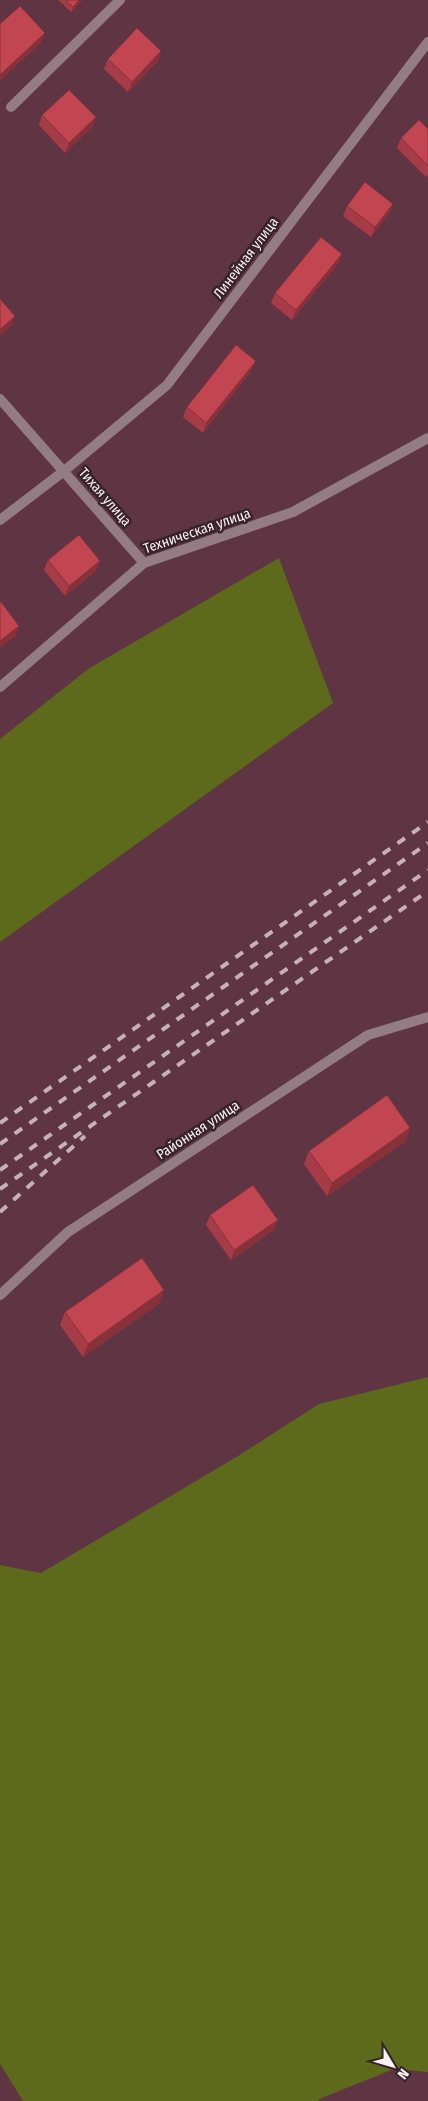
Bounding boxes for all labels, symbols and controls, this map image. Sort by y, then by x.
street label: Линейная улица [210,214,282,302]
street label: Тихая улица [75,464,135,530]
street label: Техническая улица [141,505,253,557]
street label: Районная улица [153,1097,243,1163]
north arrow [368,2041,418,2091]
text: N [394,2065,412,2082]

